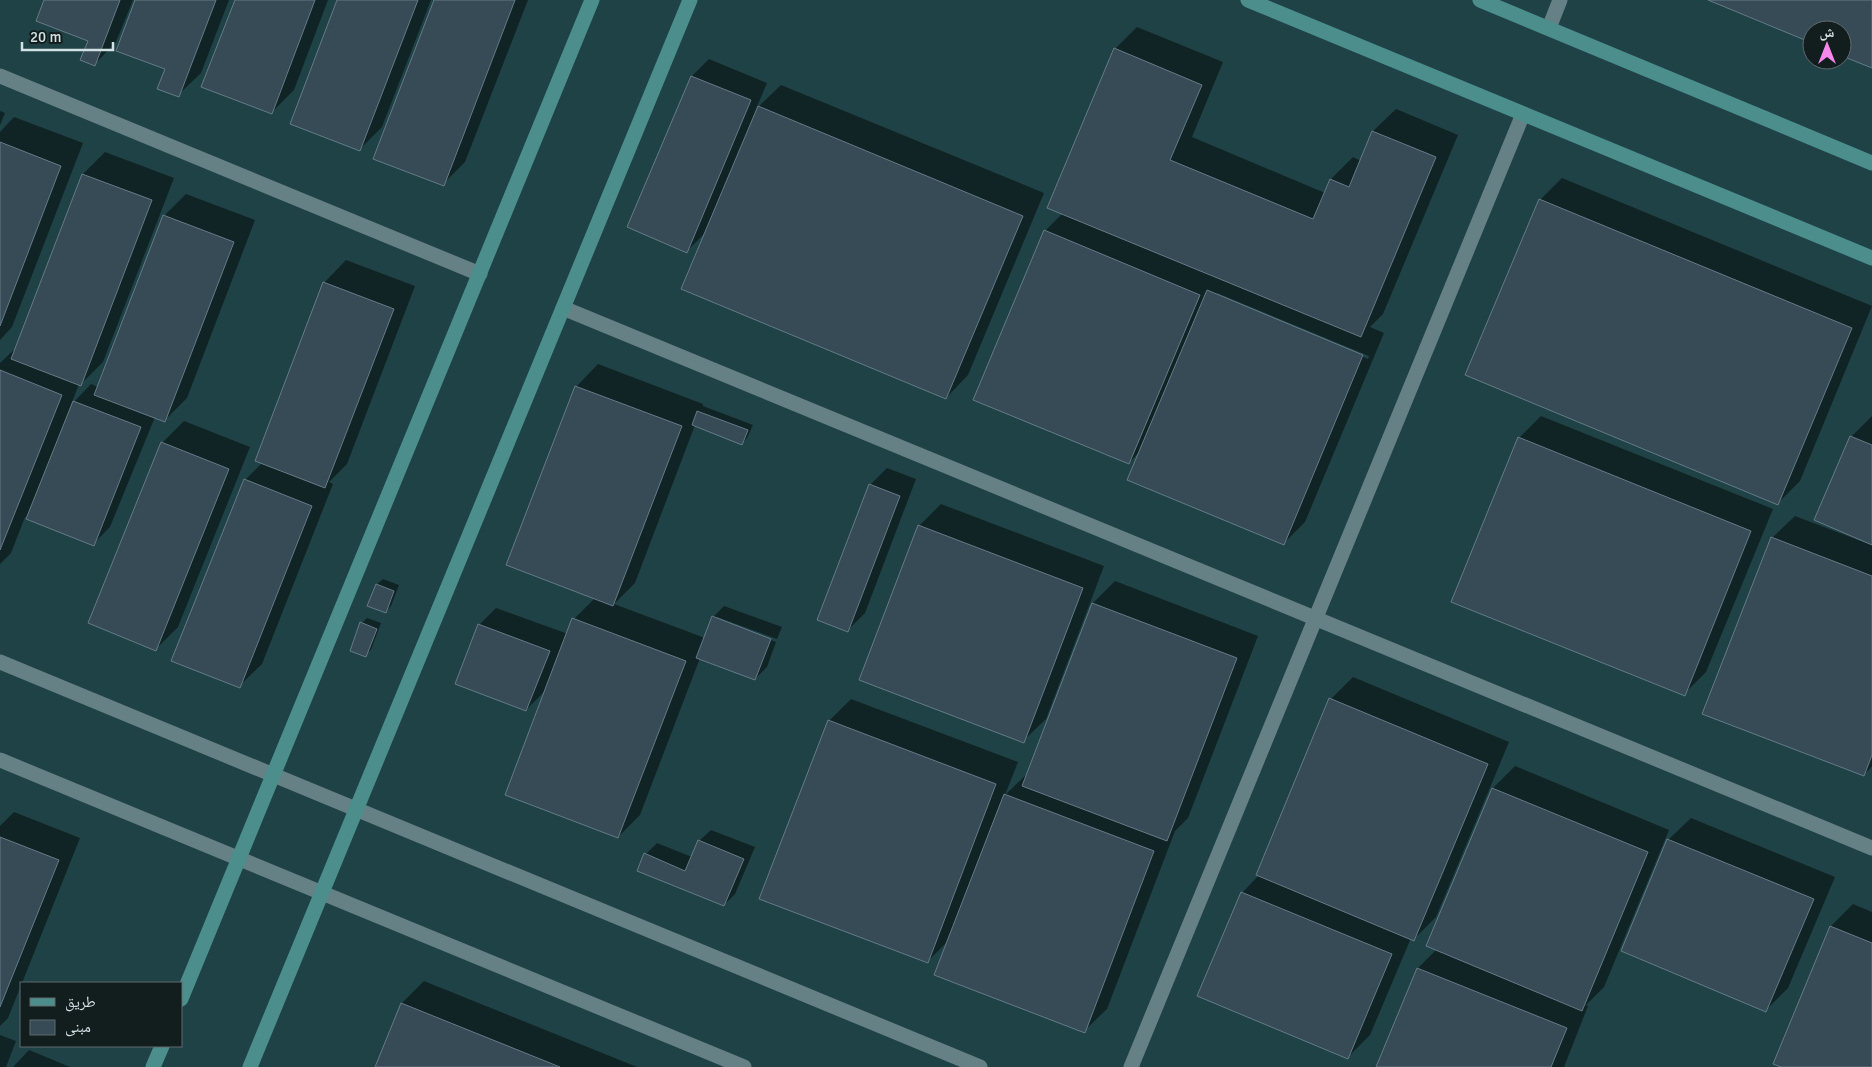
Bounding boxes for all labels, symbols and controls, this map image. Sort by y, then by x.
scale bar [22,20,114,52]
north arrow [1802,20,1852,70]
text: ش [1820,24,1835,41]
text: 20 m [30,28,61,46]
legend [20,982,182,1047]
text: طريق [65,993,96,1012]
text: مبنى [65,1018,91,1037]

